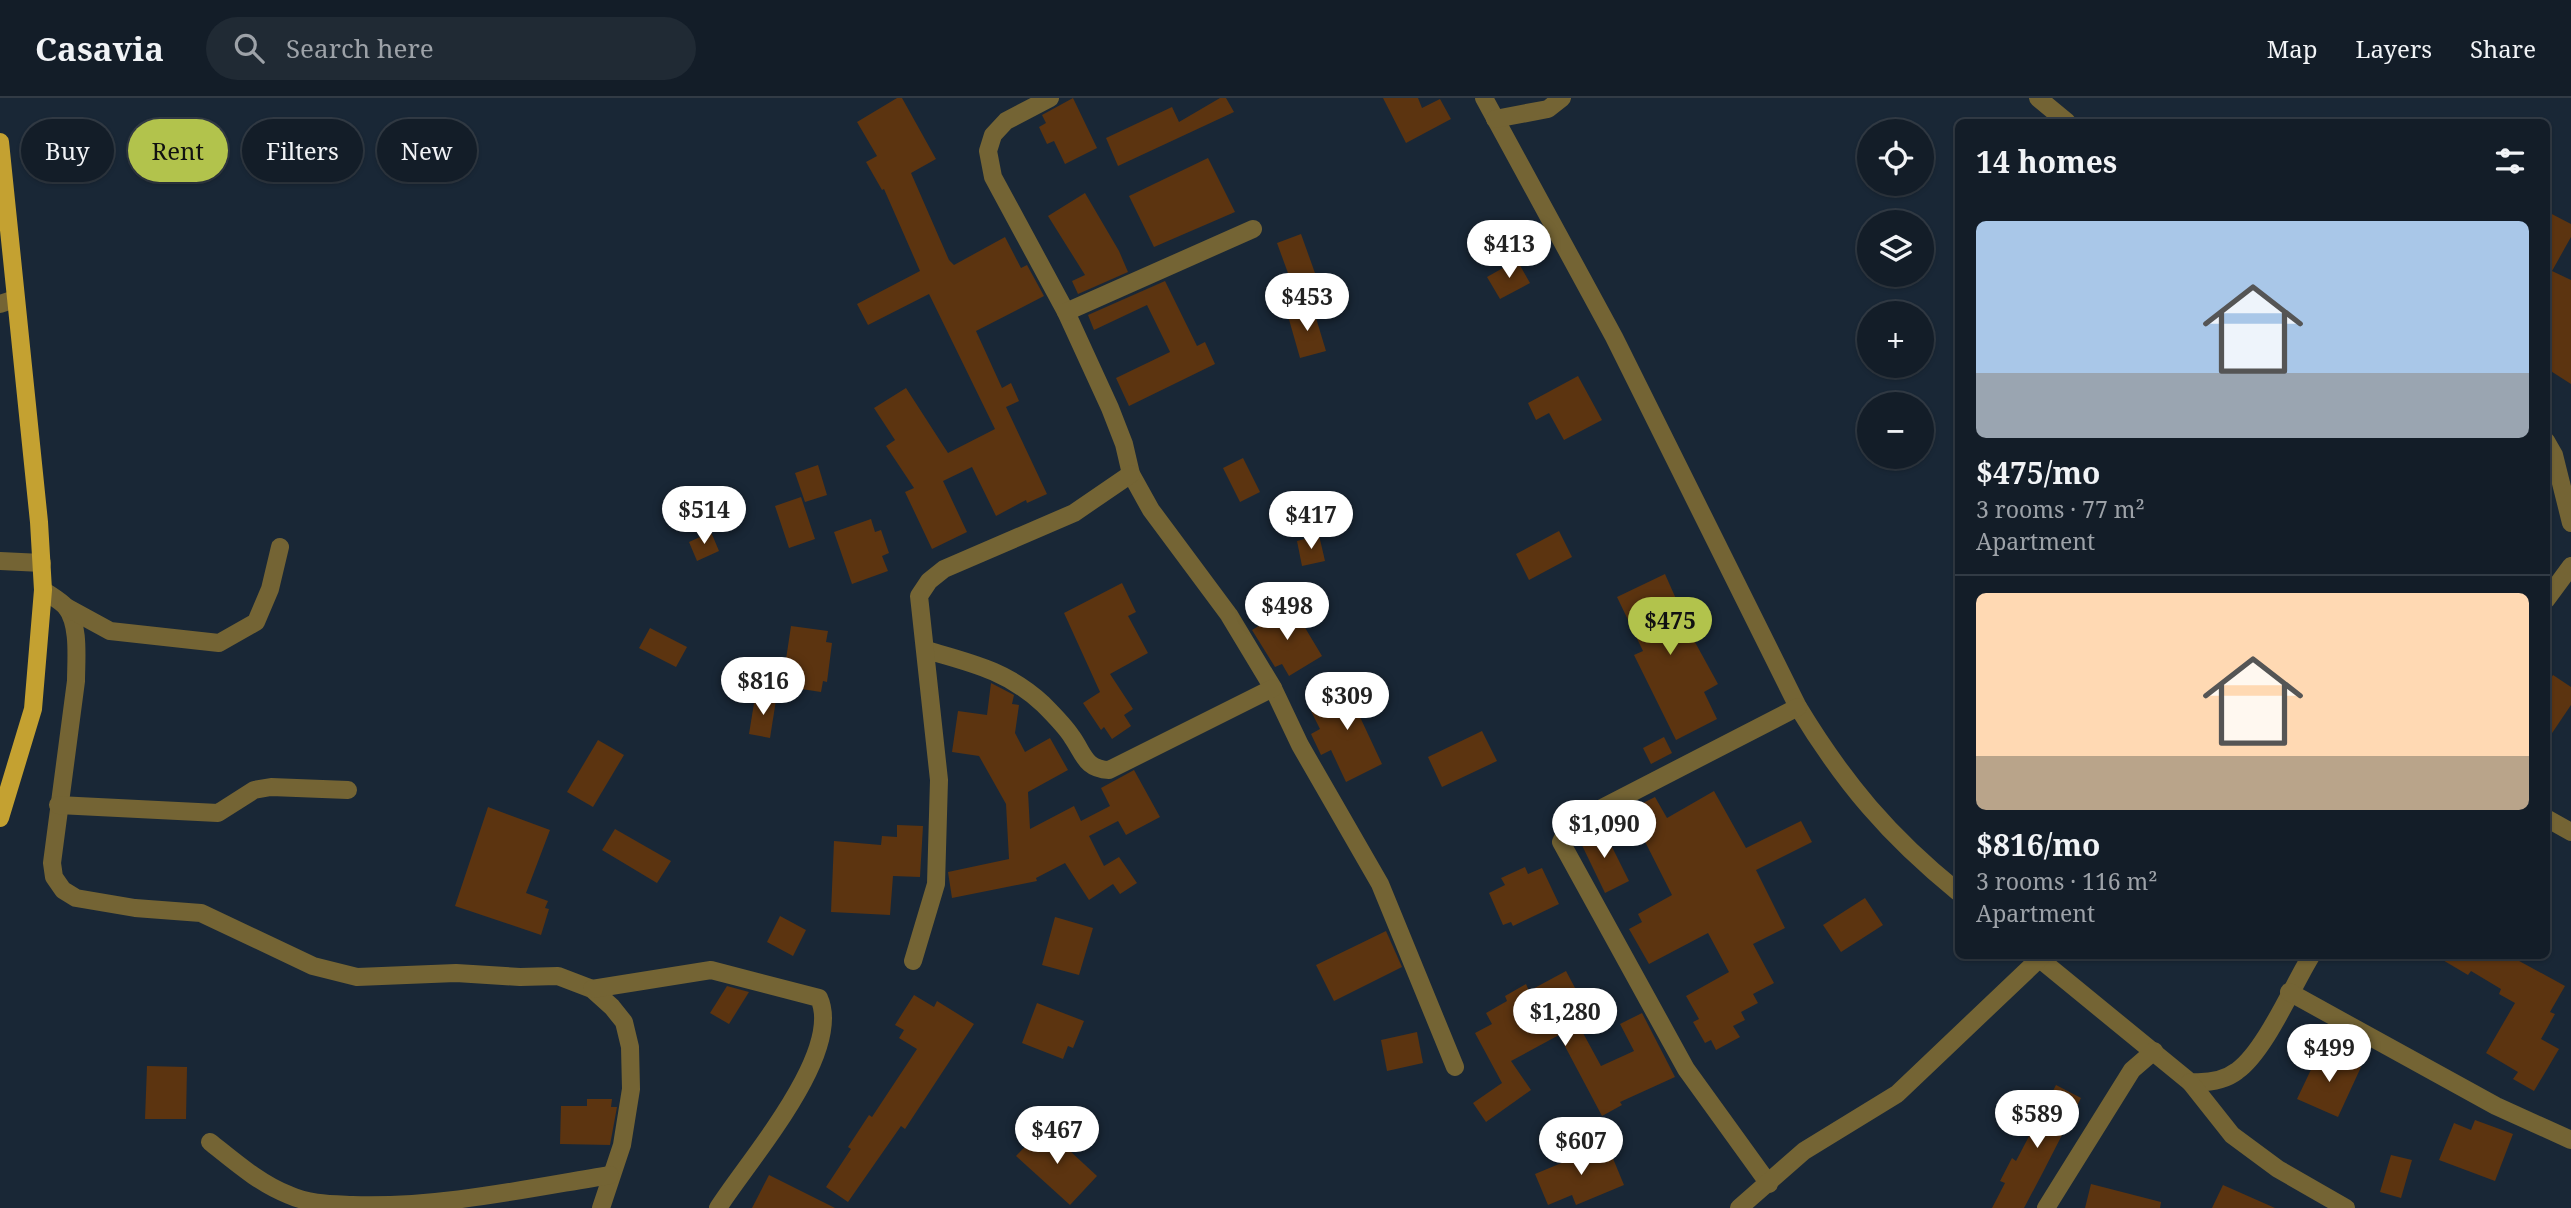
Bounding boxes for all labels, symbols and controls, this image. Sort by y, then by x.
search box [206,17,696,80]
text: Casavia [35,26,164,71]
icon: search [230,29,268,67]
text: Search here [286,30,434,66]
text: Map [2267,32,2318,65]
text: Layers [2356,32,2432,65]
text: Share [2470,32,2536,65]
chip: Buy [21,119,114,182]
chip: Rent [128,119,228,182]
chip: Filters [242,119,363,182]
chip: New [377,119,477,182]
map controls [1857,119,1934,469]
button: locate [1857,119,1934,196]
text: 14 homes [1976,141,2117,182]
icon: filters [2491,142,2529,180]
button: layers [1857,210,1934,287]
pin: $413 [1468,220,1550,280]
text: $413 [1483,227,1535,259]
icon: home [2190,266,2316,392]
pin: $453 [1266,274,1348,333]
text: $453 [1281,280,1333,312]
button: + [1857,301,1934,378]
button: − [1857,392,1934,469]
text: $475/mo [1976,452,2100,493]
pin: $514 [663,486,745,546]
pin: $417 [1270,491,1352,551]
text: $514 [678,493,730,525]
text: 3 rooms · 77 m² [1976,493,2145,525]
text: $417 [1285,498,1337,530]
text: Apartment [1976,525,2095,557]
pin: $498 [1246,582,1328,642]
text: $498 [1261,589,1313,621]
pin: $475 [1629,598,1711,657]
text: $475 [1644,604,1696,636]
icon: home [2190,638,2316,764]
pin: $816 [722,658,804,717]
text: $816 [737,664,789,696]
pin: $309 [1306,672,1388,732]
text: $309 [1321,679,1373,711]
pin: $1,090 [1547,800,1661,860]
text: $1,090 [1568,807,1640,839]
text: $816/mo [1976,824,2100,865]
text: 3 rooms · 116 m² [1976,865,2158,897]
text: Apartment [1976,897,2095,929]
pin: $1,280 [1508,988,1622,1048]
text: $1,280 [1529,995,1601,1027]
pin: $499 [2288,1024,2370,1084]
text: $499 [2303,1031,2355,1063]
pin: $589 [1996,1090,2078,1150]
text: $589 [2011,1097,2063,1129]
pin: $467 [1016,1107,1098,1166]
text: $467 [1031,1113,1083,1145]
pin: $607 [1540,1118,1622,1177]
text: $607 [1555,1124,1607,1156]

